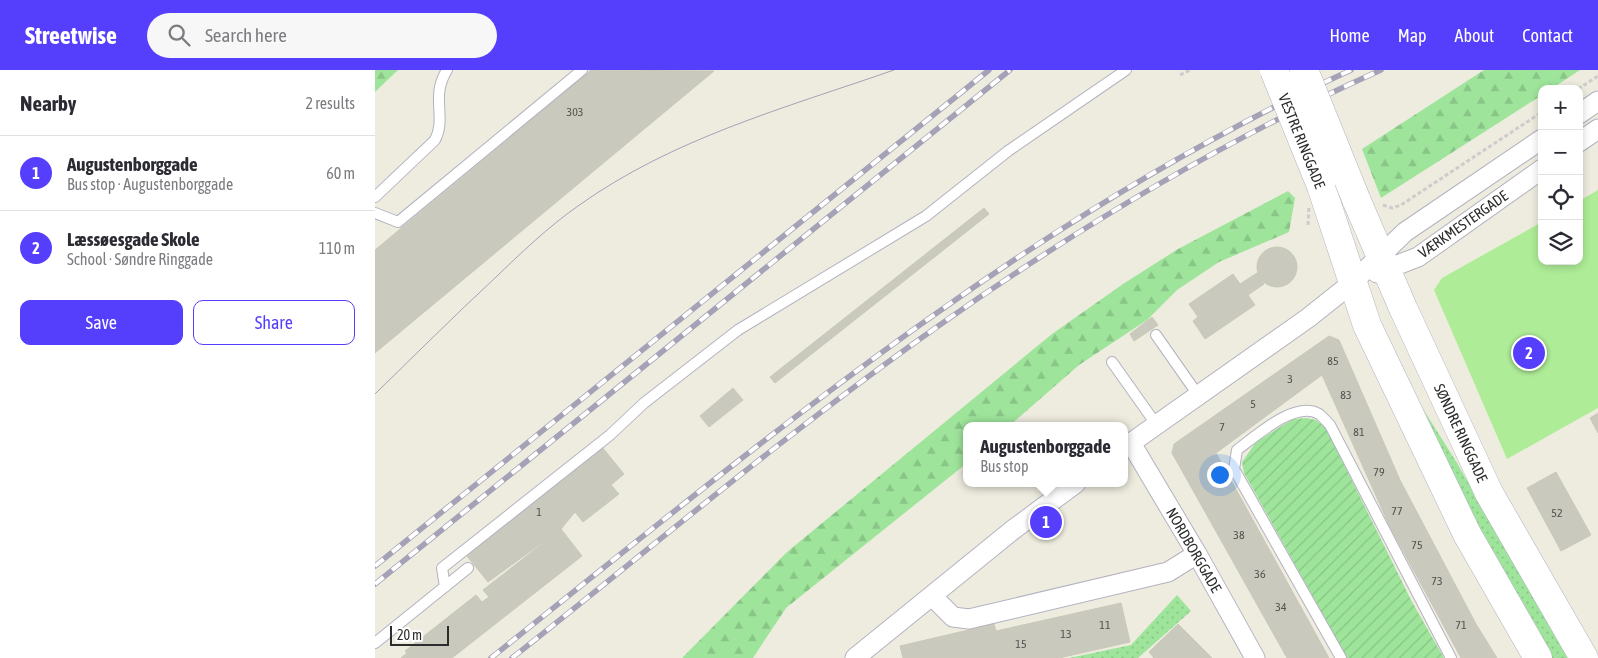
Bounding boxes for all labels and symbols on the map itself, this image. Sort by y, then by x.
street label: VESTRE RINGGADE [1275,91,1329,191]
house number: 303 [567,105,583,119]
street label: VÆRKMESTERGADE [1415,187,1511,261]
pin: 2 [1513,334,1545,372]
house number: 85 [1327,354,1339,368]
house number: 3 [1287,372,1293,386]
street label: SØNDRE RINGGADE [1431,381,1491,485]
house number: 83 [1340,388,1352,402]
house number: 5 [1250,397,1256,411]
house number: 7 [1219,420,1225,434]
house number: 81 [1353,425,1365,439]
your location [1207,462,1233,488]
house number: 79 [1373,465,1385,479]
pin: 1 [1030,503,1062,541]
house number: 77 [1391,504,1403,518]
house number: 1 [536,505,542,519]
street label: NORDBORGGADE [1163,505,1225,596]
house number: 52 [1551,506,1563,520]
house number: 38 [1233,528,1245,542]
house number: 75 [1411,538,1423,552]
house number: 36 [1254,567,1266,581]
house number: 73 [1431,574,1443,588]
house number: 34 [1275,600,1287,614]
house number: 11 [1099,618,1111,632]
house number: 71 [1455,618,1467,632]
scale bar [390,623,449,646]
house number: 13 [1060,627,1072,641]
house number: 15 [1015,637,1027,651]

